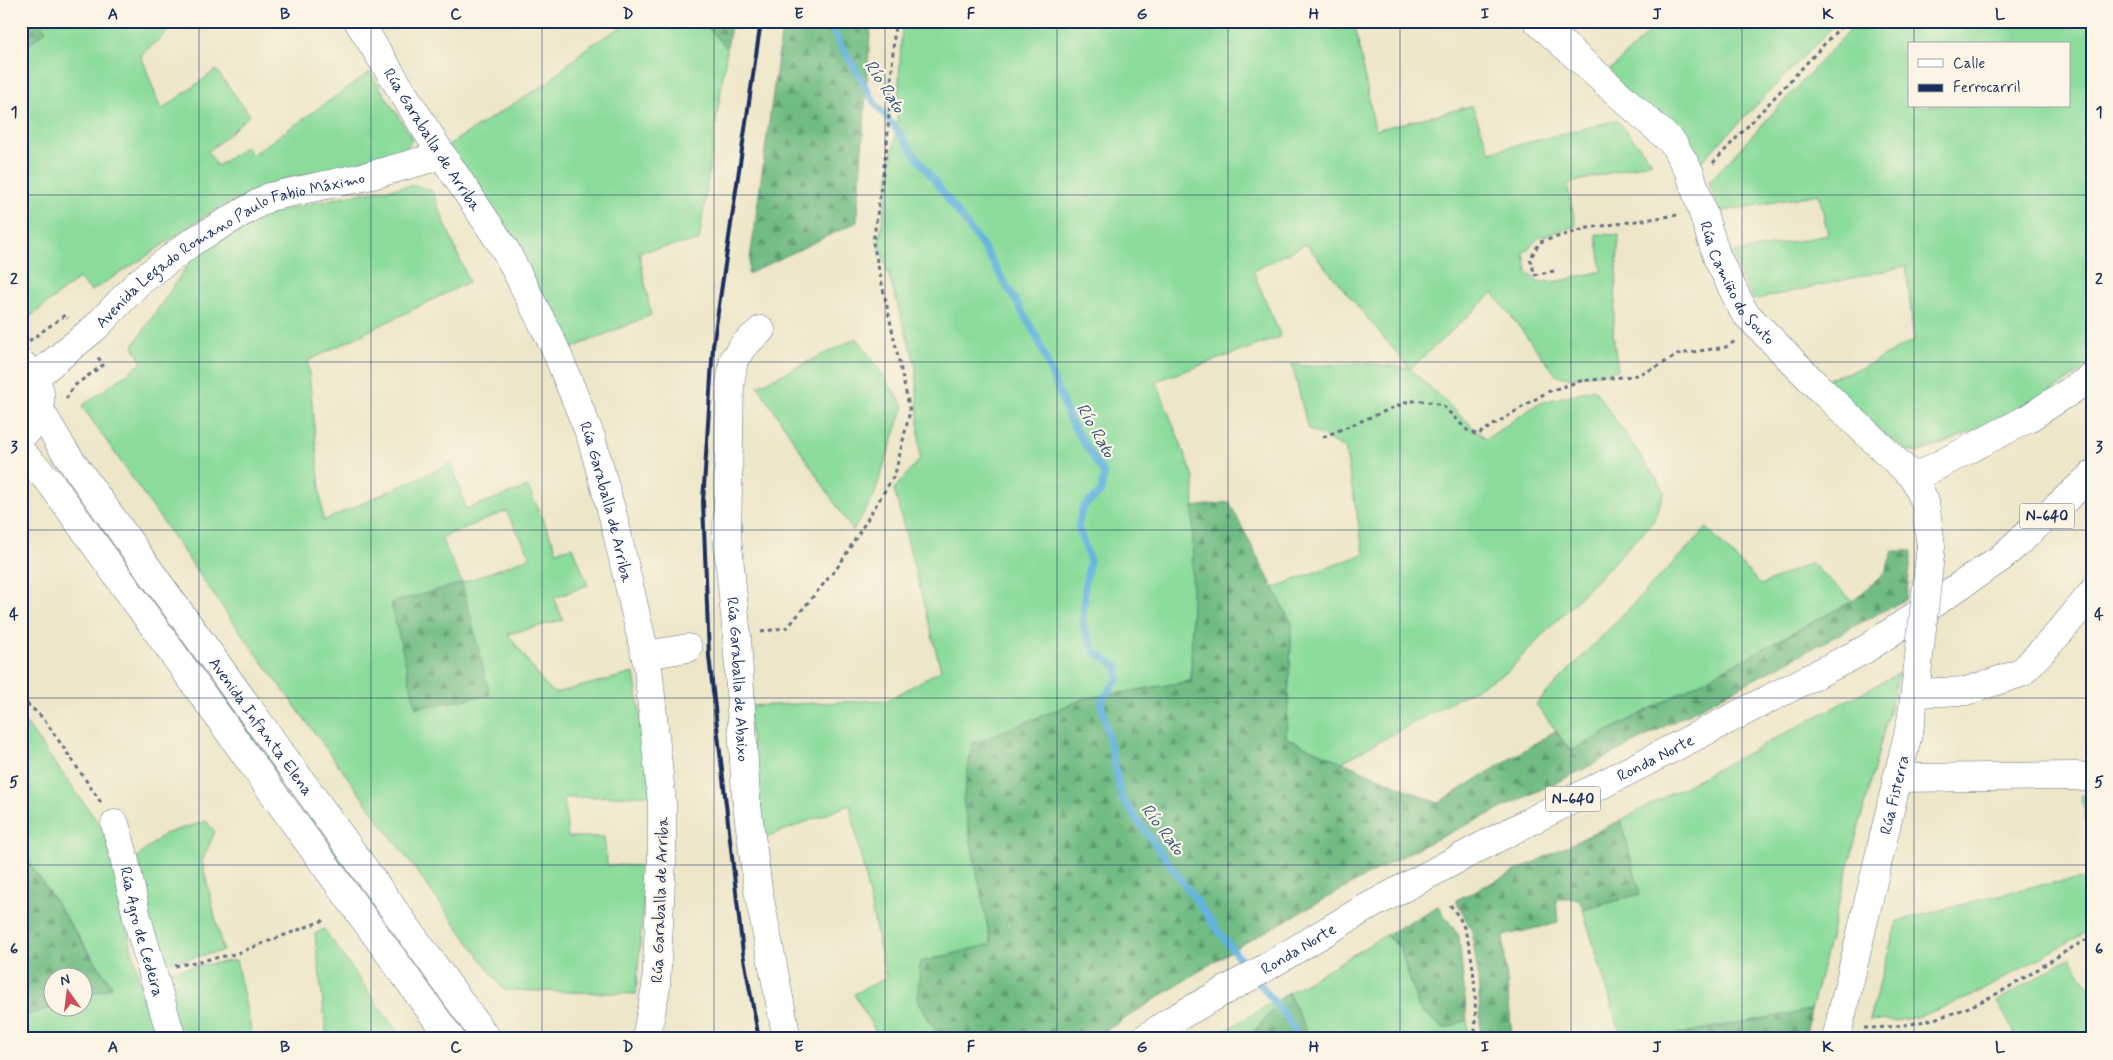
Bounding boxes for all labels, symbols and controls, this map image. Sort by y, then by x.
text: A [108,4,118,25]
text: B [280,4,290,25]
text: C [450,4,462,25]
text: D [622,4,634,25]
text: E [794,4,804,25]
text: F [967,4,976,25]
text: G [1137,4,1148,25]
text: H [1309,4,1320,25]
text: I [1481,4,1490,25]
text: J [1652,4,1662,25]
text: K [1822,4,1834,25]
text: L [1995,4,2006,25]
legend [1908,42,2070,108]
text: Calle [1953,54,1985,74]
water label: Río Rato [858,55,911,119]
street label: Rúa Garaballa de Arriba [378,64,486,216]
text: Ferrocarril [1953,78,2021,98]
text: 1 [10,102,18,123]
text: 1 [2095,102,2103,123]
street label: Avenida Legado Romano Paulo Fabio Máximo [91,168,367,333]
street label: Rúa Camiño do Souto [1694,219,1779,350]
text: 2 [10,269,18,290]
text: 2 [2095,269,2103,290]
water label: Río Rato [1070,399,1121,463]
street label: Rúa Garaballa de Arriba [574,419,637,585]
text: 3 [10,437,18,458]
text: 3 [2095,437,2103,458]
road number: N-640 [2020,504,2074,528]
street label: Rúa Garaballa de Abaixo [721,596,753,763]
text: 4 [9,604,19,625]
text: 4 [2094,604,2104,625]
street label: Avenida Infanta Elena [203,653,317,800]
street label: Ronda Norte [1614,730,1698,787]
street label: Rúa Fisterra [1876,753,1915,837]
text: 5 [9,772,19,793]
text: 5 [2094,772,2104,793]
road number: N-640 [1546,786,1600,812]
water label: Río Rato [1135,799,1190,861]
street label: Rúa Garaballa de Arriba [647,816,674,983]
street label: Rúa Agro de Cedeira [114,865,168,999]
street label: Ronda Norte [1257,919,1341,980]
text: 6 [10,939,18,960]
text: 6 [2095,939,2103,960]
north arrow [42,968,92,1018]
text: N [58,970,72,990]
text: A [108,1037,118,1058]
text: B [280,1037,290,1058]
text: C [450,1037,462,1058]
text: D [622,1037,634,1058]
text: E [794,1037,804,1058]
text: F [967,1037,976,1058]
text: G [1137,1037,1148,1058]
text: H [1309,1037,1320,1058]
text: I [1481,1037,1490,1058]
text: J [1652,1037,1662,1058]
text: K [1822,1037,1834,1058]
text: L [1995,1037,2006,1058]

